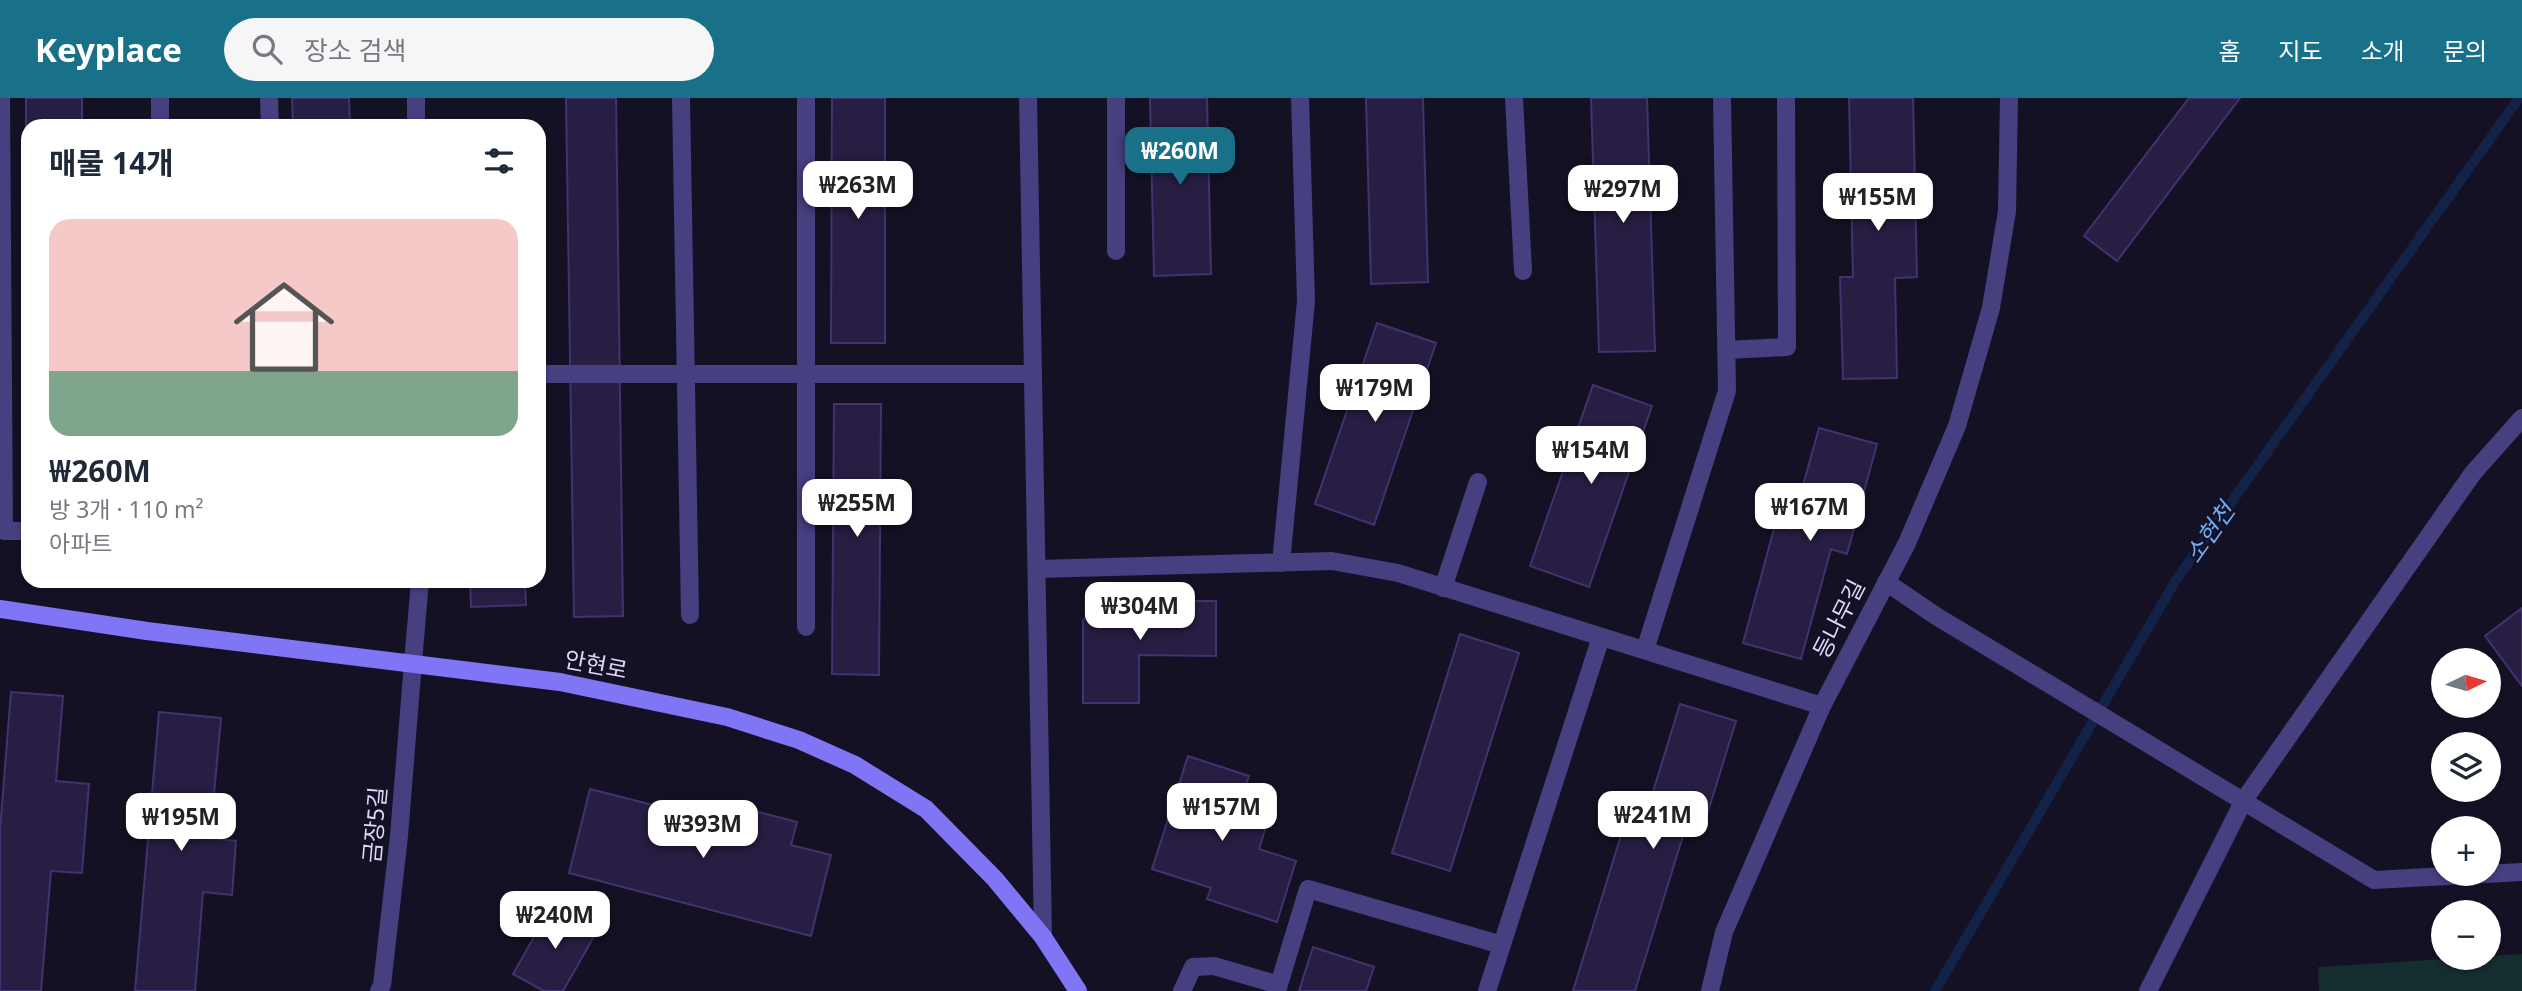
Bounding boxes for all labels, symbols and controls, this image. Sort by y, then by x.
search box [224,18,714,81]
text: Keyplace [35,27,182,72]
icon: search [248,30,286,68]
text: 장소 검색 [304,32,406,68]
text: 홈 [2218,34,2240,67]
text: 지도 [2278,34,2323,67]
text: 소개 [2361,34,2405,67]
text: 문의 [2443,34,2487,67]
pin: ₩260M [1131,127,1229,187]
text: ₩260M [1141,134,1219,166]
text: 매물 14개 [49,142,174,183]
icon: filters [480,142,518,180]
pin: ₩263M [809,162,907,221]
pin: ₩297M [1574,166,1672,225]
text: ₩263M [819,168,897,200]
text: ₩297M [1584,172,1662,204]
pin: ₩155M [1829,174,1927,233]
text: ₩155M [1839,180,1917,212]
icon: home [221,264,347,390]
pin: ₩179M [1326,364,1424,424]
text: ₩179M [1336,371,1414,403]
pin: ₩154M [1542,426,1640,486]
text: ₩154M [1552,433,1630,465]
text: ₩260M [49,450,151,491]
pin: ₩255M [808,480,906,539]
pin: ₩167M [1761,484,1859,543]
text: ₩255M [818,486,896,518]
text: ₩167M [1771,490,1849,522]
text: 방 3개 · 110 m² [49,493,204,525]
water label: 소현천 [2176,493,2243,569]
text: 아파트 [49,527,112,559]
street label: 등나무길 [1805,574,1872,664]
pin: ₩304M [1091,582,1189,642]
text: ₩304M [1101,589,1179,621]
street label: 안현로 [562,642,630,686]
north arrow [2431,648,2501,718]
map controls [2431,648,2501,970]
button: layers [2431,732,2501,802]
pin: ₩157M [1173,784,1271,843]
street label: 금장5길 [355,785,393,864]
text: ₩157M [1183,790,1261,822]
pin: ₩241M [1604,792,1702,851]
pin: ₩195M [132,794,230,853]
text: ₩241M [1614,798,1692,830]
text: ₩195M [142,800,220,832]
pin: ₩393M [654,800,752,860]
text: ₩393M [664,807,742,839]
button: + [2431,816,2501,886]
pin: ₩240M [506,892,604,951]
text: ₩240M [516,898,594,930]
button: − [2431,900,2501,970]

